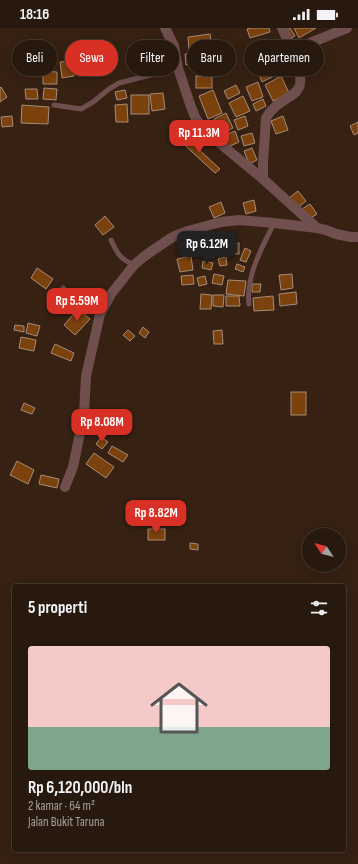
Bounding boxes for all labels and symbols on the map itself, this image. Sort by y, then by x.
pin: Rp 11.3M [158,120,240,154]
pin: Rp 6.12M [166,231,248,265]
pin: Rp 5.59M [36,288,118,322]
pin: Rp 8.08M [61,409,143,443]
pin: Rp 8.82M [115,500,197,534]
north arrow [302,528,346,572]

